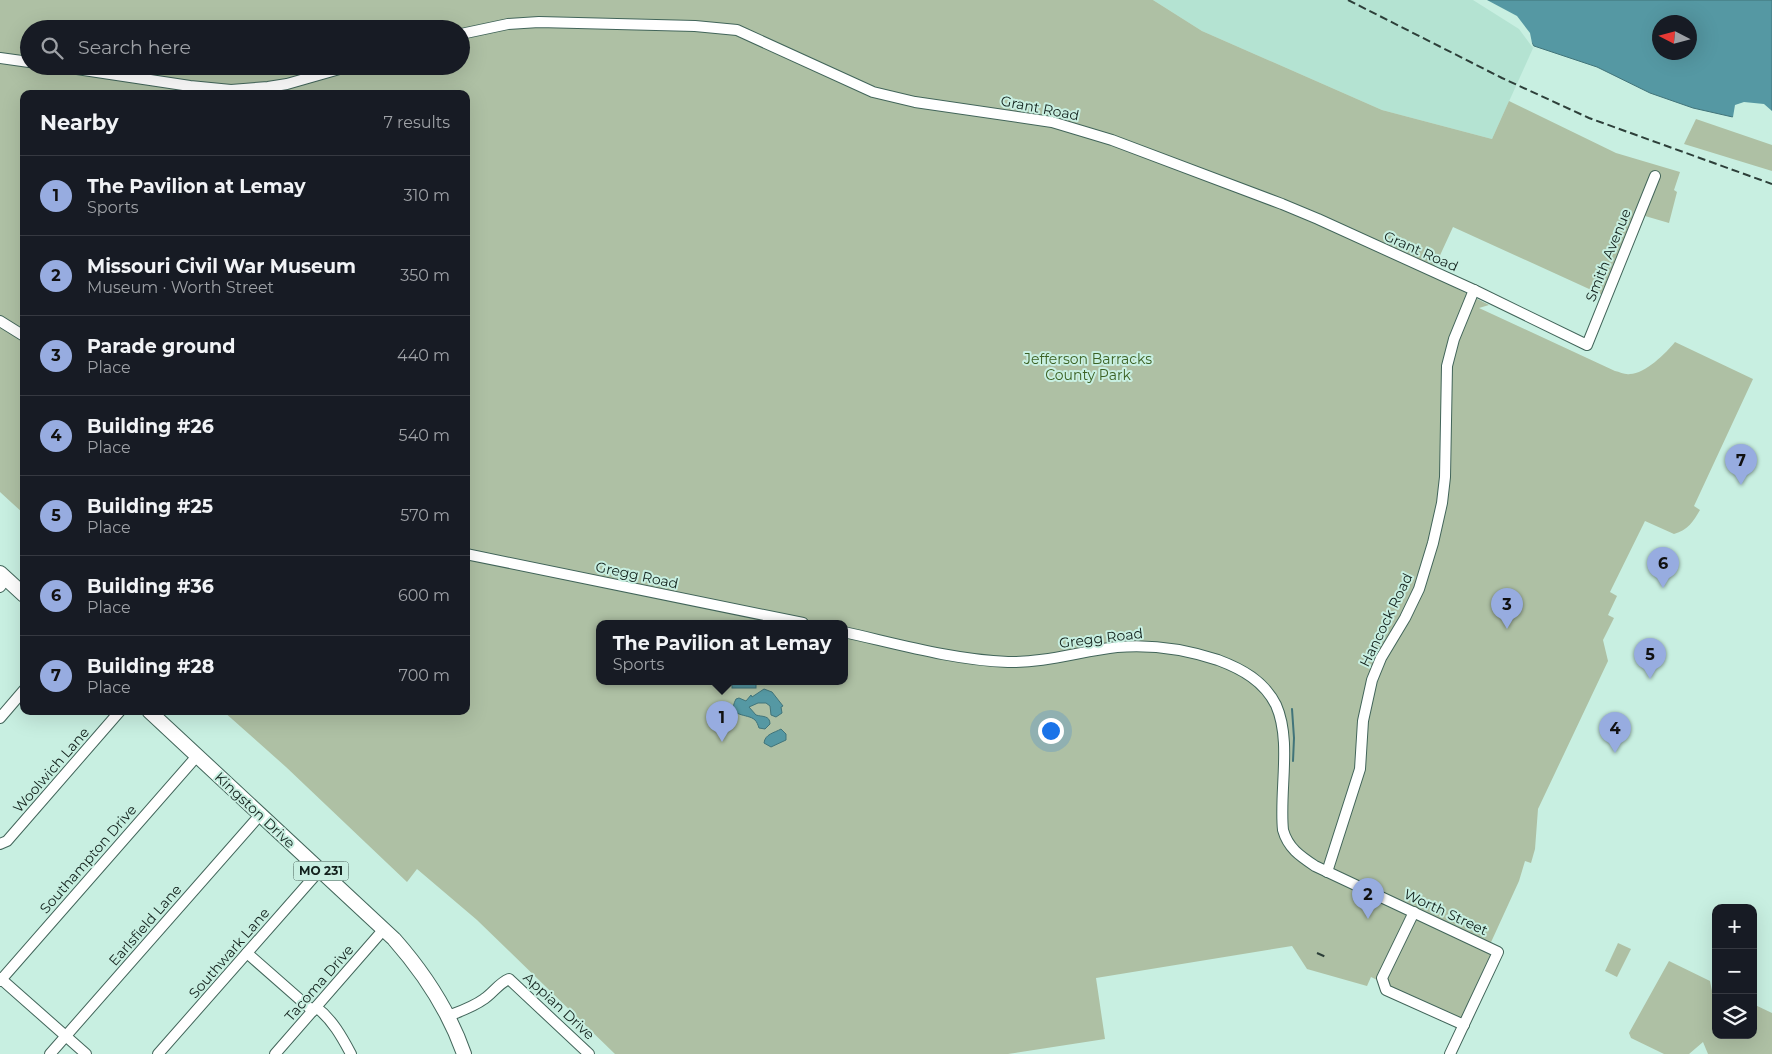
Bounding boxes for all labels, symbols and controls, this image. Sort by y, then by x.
north arrow [1652,15,1697,60]
search box [20,20,470,75]
icon: search [38,34,66,62]
text: Search here [78,36,191,59]
street label: Grant Road [999,92,1081,124]
text: Nearby [40,110,119,135]
text: 7 results [383,113,450,132]
text: The Pavilion at Lemay [87,175,306,198]
text: 1 [53,186,59,205]
text: 310 m [403,186,450,205]
text: Sports [87,198,139,217]
street label: Smith Avenue [1581,206,1635,304]
street label: Grant Road [1381,227,1461,275]
text: Missouri Civil War Museum [87,255,356,278]
text: 2 [51,266,61,285]
text: 350 m [400,266,450,285]
text: Museum · Worth Street [87,278,274,297]
text: Parade ground [87,335,235,358]
text: 3 [51,346,61,365]
text: 440 m [397,346,450,365]
park label: Jefferson Barracks County Park [1023,350,1152,384]
text: Place [87,358,131,377]
text: Building #26 [87,415,214,438]
text: 4 [50,426,62,445]
text: 540 m [399,426,450,445]
text: Place [87,438,131,457]
pin: 7 [1725,444,1757,485]
text: Building #25 [87,495,213,518]
text: 5 [51,506,61,525]
text: 570 m [400,506,450,525]
text: Place [87,518,131,537]
pin: 6 [1647,547,1679,588]
street label: Gregg Road [594,557,680,593]
street label: Hancock Road [1356,570,1416,670]
text: Building #36 [87,575,214,598]
text: 6 [51,586,61,605]
text: 600 m [398,586,450,605]
pin: 3 [1491,588,1523,629]
text: Place [87,598,131,617]
popup [596,620,848,685]
street label: Gregg Road [1058,624,1144,652]
text: The Pavilion at Lemay [613,632,831,655]
pin: 5 [1634,638,1666,679]
text: Building #28 [87,655,214,678]
text: Sports [613,655,664,674]
text: 7 [51,666,61,685]
text: 700 m [399,666,450,685]
text: Place [87,678,131,697]
pin: 1 [706,701,738,742]
pin: 4 [1599,712,1631,753]
your location [1038,718,1064,744]
street label: Woolwich Lane [9,724,93,816]
street label: Kingston Drive [211,768,299,852]
street label: Southampton Drive [36,801,140,917]
road number: MO 231 [294,861,348,880]
pin: 2 [1352,878,1384,919]
street label: Earlsfield Lane [105,881,185,969]
street label: Worth Street [1401,885,1491,939]
street label: Southwark Lane [185,904,273,1002]
map controls [1712,904,1757,1039]
button: + [1712,904,1757,949]
street label: Tacoma Drive [281,941,357,1025]
button: − [1712,949,1757,994]
street label: Appian Drive [520,968,598,1044]
button: layers [1712,994,1757,1039]

